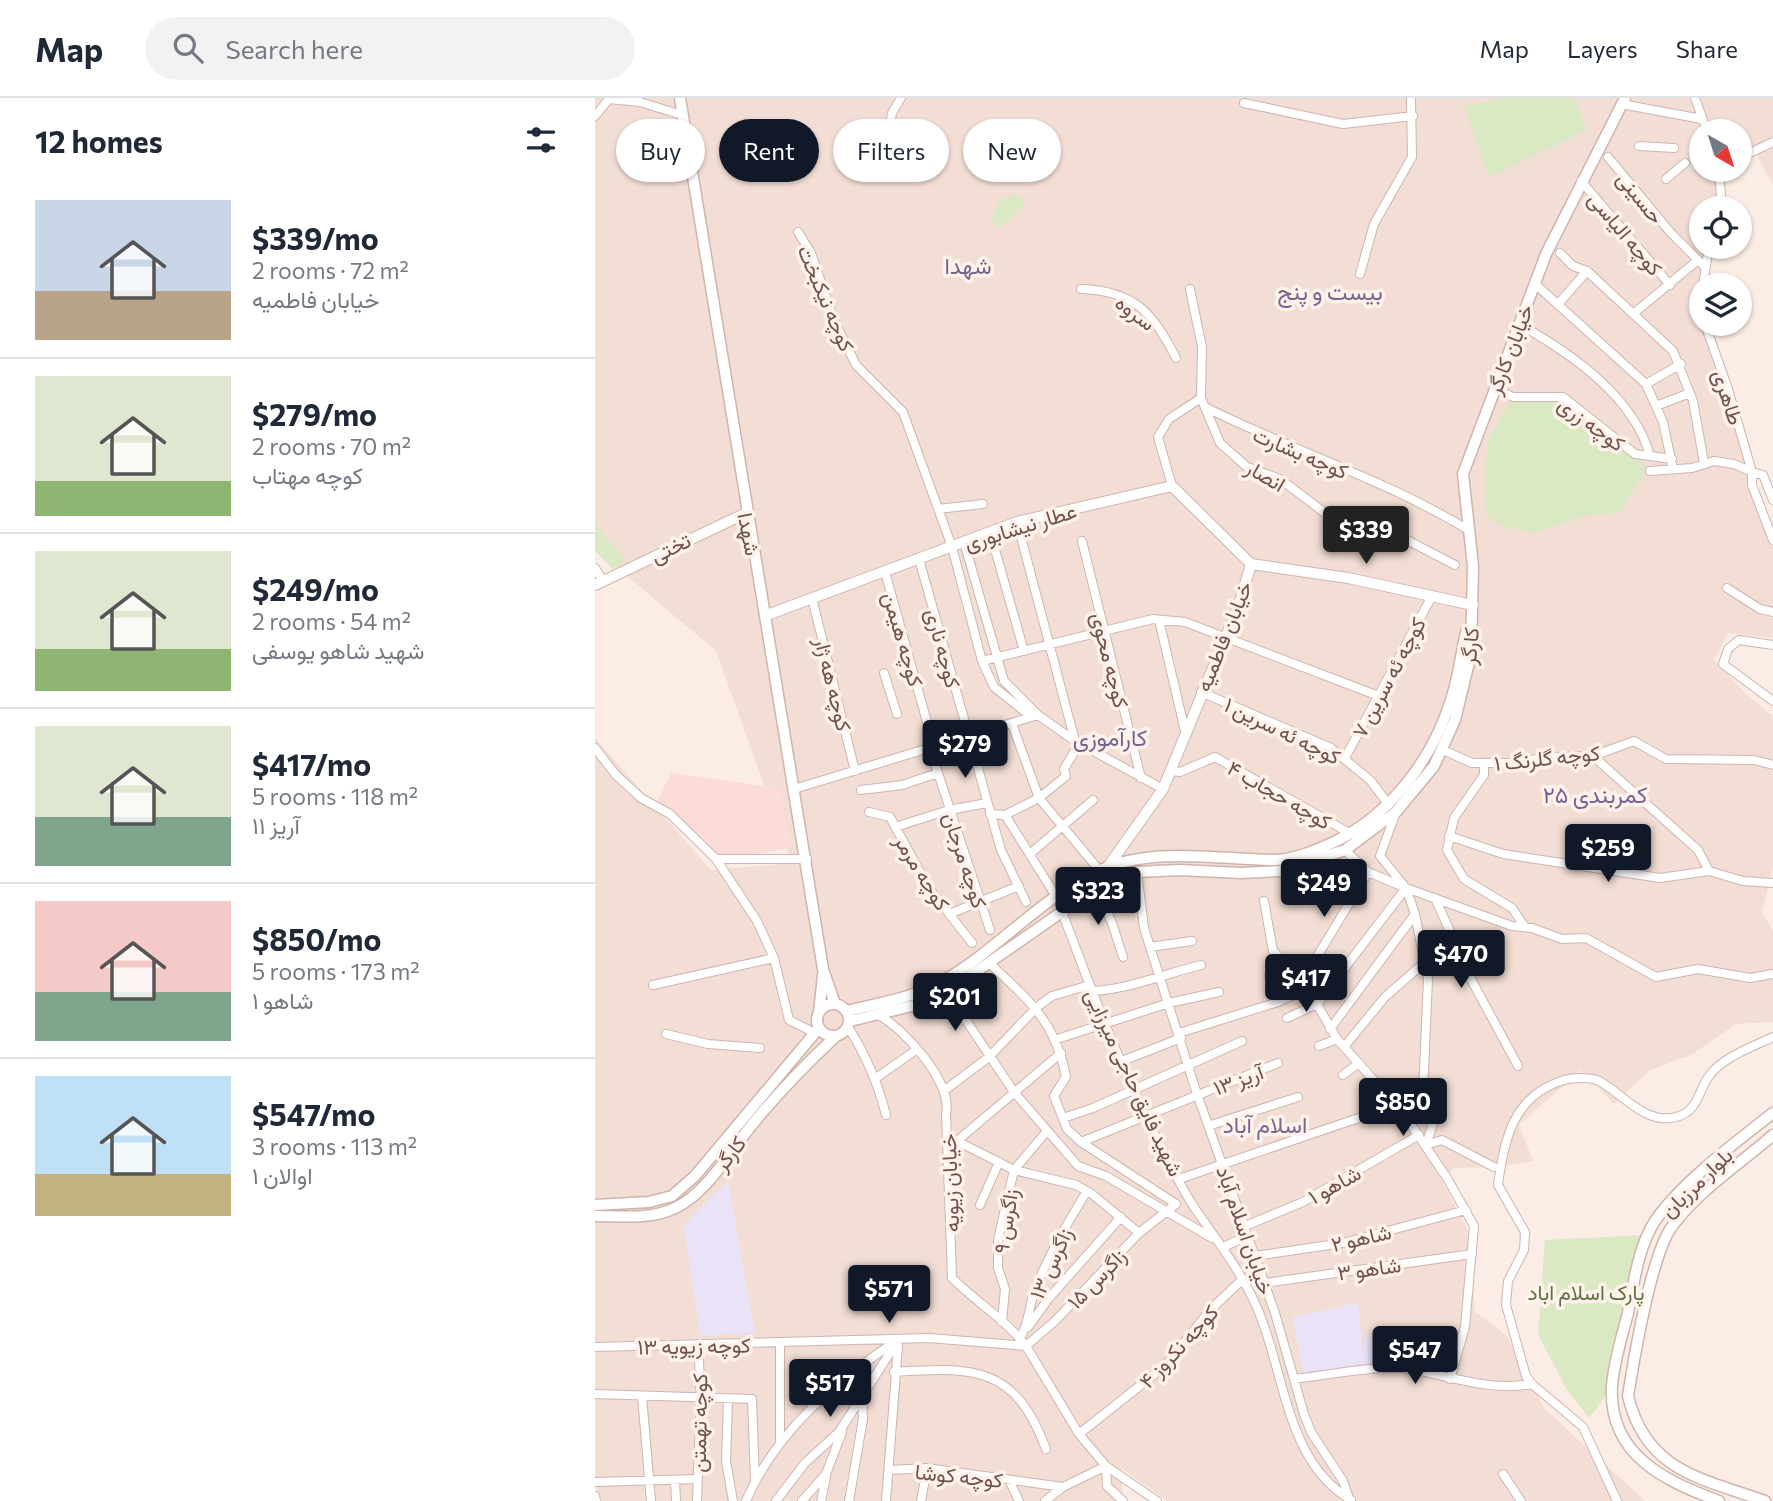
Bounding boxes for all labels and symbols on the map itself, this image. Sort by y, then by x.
north arrow [1689,119,1752,182]
street label: حسینی [1612,166,1670,229]
street label: کوچه الیاسی [1581,186,1668,282]
street label: کوچه نیکبخت [791,241,861,356]
district label: شهدا [944,251,992,281]
district label: بیست و پنج [1277,277,1383,308]
street label: سروه [1110,289,1161,337]
street label: خیابان کارگر [1480,300,1539,399]
street label: طاهری [1706,366,1750,428]
street label: کوچه زری [1552,390,1630,458]
street label: کوچه بشارت [1248,421,1352,486]
street label: انصار [1240,453,1290,498]
street label: عطار نیشابوری [961,497,1080,557]
pin: $339 [1325,506,1407,566]
street label: شهدا [732,510,766,558]
street label: تختی [646,527,695,568]
street label: خیابان فاطمیه [1190,577,1257,695]
street label: کوچه هیمن [876,589,929,690]
street label: کوچه ناری [919,606,967,691]
street label: کوچه محوی [1084,610,1135,711]
street label: کوچه ئه سرین ۷ [1346,613,1433,743]
street label: کارگر [1455,626,1485,667]
street label: کوچه هه ژار [807,634,858,734]
street label: کوچه ئه سرین ۱ [1220,691,1345,772]
pin: $279 [924,720,1006,780]
district label: کارآموزی [1073,723,1147,753]
street label: کوچه گلرنگ ۱ [1493,739,1601,778]
street label: کوچه حجاب ۴ [1222,754,1336,836]
district label: کمربندی ۲۵ [1543,780,1647,810]
street label: کوچه مرجان [936,809,993,912]
pin: $259 [1567,824,1649,884]
street label: کوچه مرمر [887,829,956,916]
pin: $249 [1283,860,1365,919]
pin: $323 [1057,868,1139,927]
pin: $470 [1420,930,1502,990]
pin: $417 [1265,954,1347,1014]
pin: $201 [914,974,996,1033]
street label: شهید فایق حاجی میرزایی [1079,984,1189,1181]
street label: آریز ۱۳ [1210,1058,1269,1101]
pin: $850 [1362,1079,1444,1138]
district label: اسلام آباد [1223,1110,1307,1140]
street label: کارگر [707,1131,752,1177]
street label: خیابان زیویه [935,1133,965,1233]
street label: بلوار مرزبان [1655,1142,1738,1224]
street label: شاهو ۱ [1303,1159,1366,1210]
street label: خیابان اسلام آباد [1209,1162,1280,1299]
street label: زاگرس ۹ [988,1187,1024,1256]
street label: شاهو ۲ [1328,1218,1394,1258]
street label: زاگرس ۱۳ [1023,1224,1079,1303]
street label: زاگرس ۱۵ [1061,1243,1132,1315]
street label: شاهو ۳ [1336,1251,1403,1287]
pin: $571 [848,1266,930,1325]
park label: پارک اسلام اباد [1528,1279,1644,1307]
street label: کوچه نکروز ۴ [1133,1299,1225,1395]
pin: $547 [1374,1326,1456,1386]
street label: کوچه زیویه ۱۳ [637,1332,751,1361]
pin: $517 [789,1360,871,1419]
street label: کوچه تهمتن [685,1373,714,1473]
street label: کوچه کوشا [913,1458,1004,1495]

